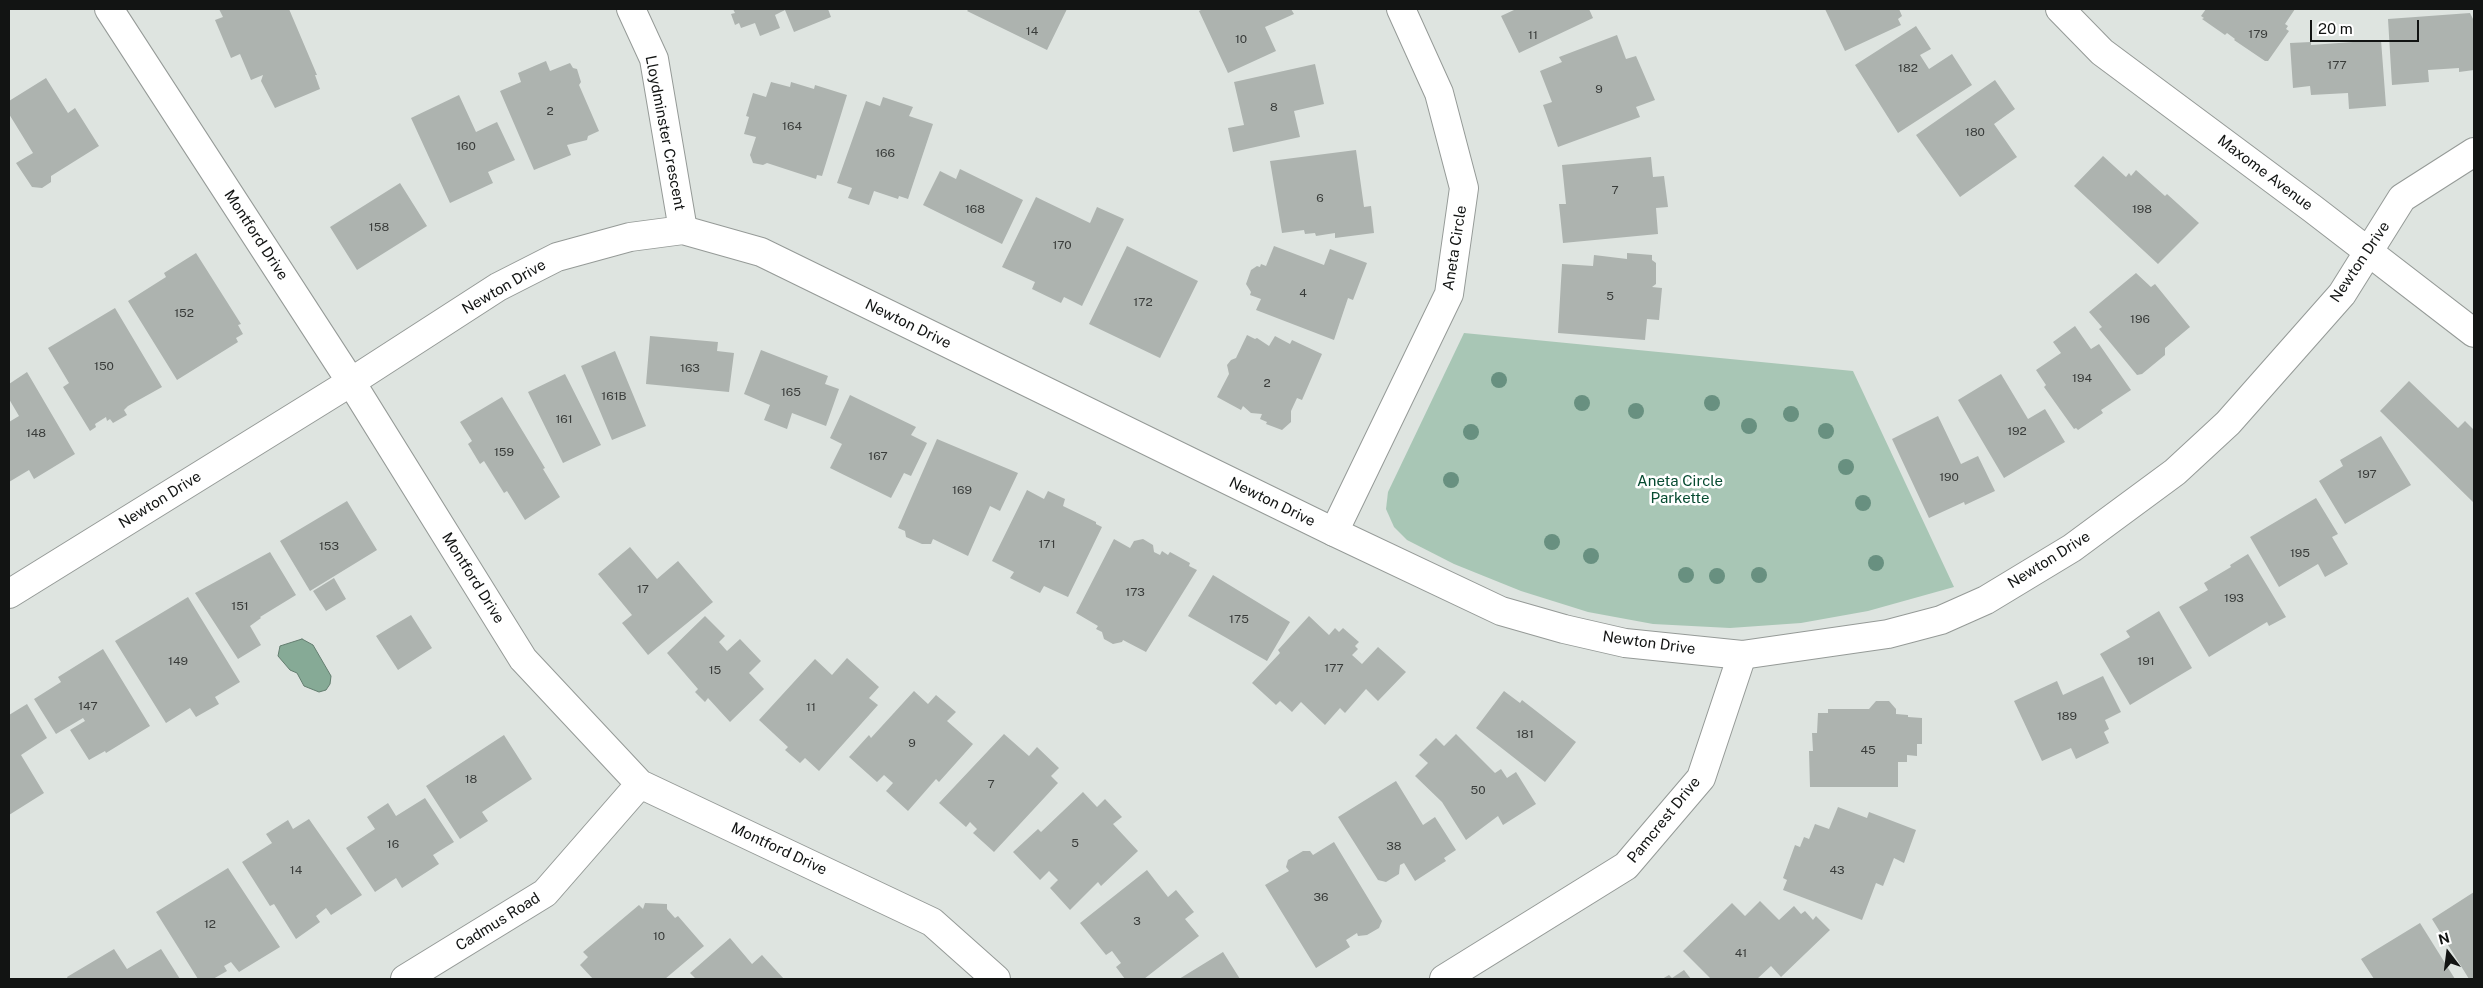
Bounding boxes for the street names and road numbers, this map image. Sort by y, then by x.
street label: Lloydminster Crescent [641,54,689,212]
street label: Maxome Avenue [2214,131,2316,215]
street label: Montford Drive [220,187,292,283]
street label: Aneta Circle [1439,204,1471,292]
street label: Newton Drive [2326,218,2394,306]
street label: Newton Drive [459,256,549,318]
street label: Newton Drive [862,295,954,353]
street label: Newton Drive [116,468,204,532]
street label: Newton Drive [1226,473,1318,531]
street label: Newton Drive [2005,528,2093,592]
street label: Montford Drive [438,529,508,627]
street label: Newton Drive [1601,628,1697,658]
street label: Pamcrest Drive [1624,773,1704,867]
street label: Montford Drive [728,819,830,879]
street label: Cadmus Road [453,889,543,955]

